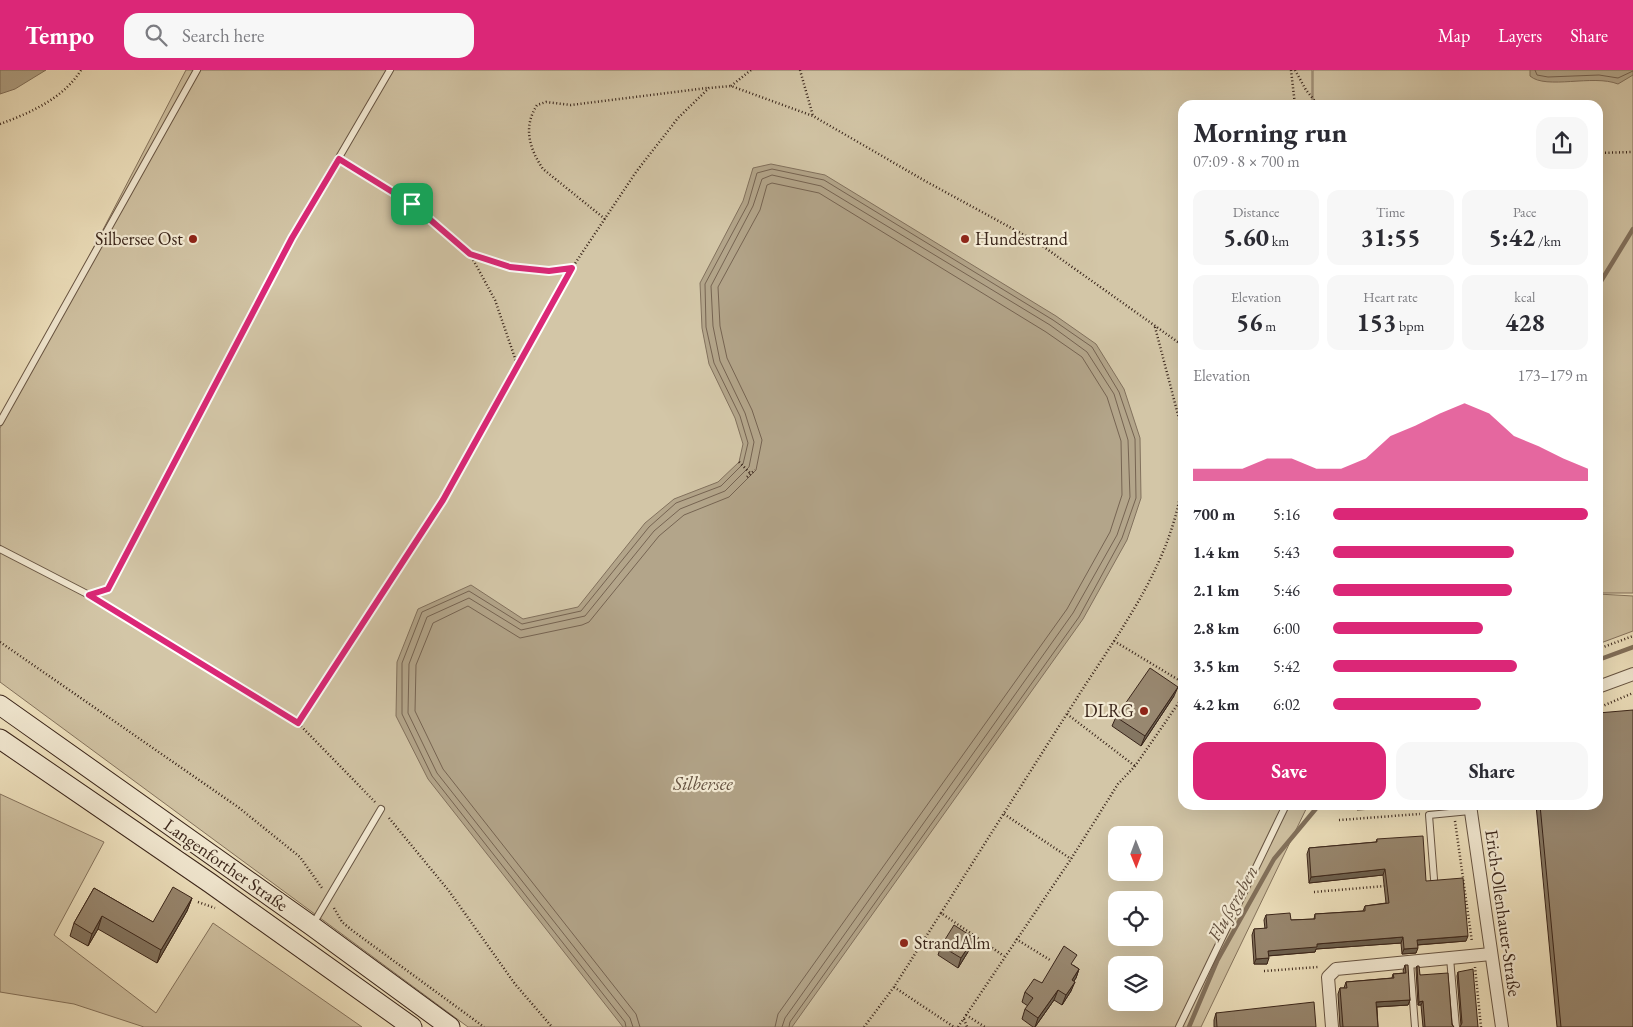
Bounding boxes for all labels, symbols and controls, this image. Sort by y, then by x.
search box [124,13,474,58]
text: Tempo [25,20,94,51]
icon: search [142,21,170,49]
text: Search here [182,23,264,48]
text: Map [1438,24,1470,47]
text: Layers [1498,24,1542,47]
text: Share [1570,24,1608,47]
text: Morning run [1193,114,1347,150]
button: share [1536,117,1588,169]
text: 07:09 · 8 × 700 m [1193,151,1300,172]
pin [391,183,433,225]
icon: arrive [398,190,426,218]
text: Distance [1233,203,1280,221]
text: Time [1376,203,1405,221]
text: Pace [1513,203,1537,221]
text: 5.60 [1223,221,1269,253]
text: 31:55 [1361,221,1420,253]
text: 5:42 [1489,221,1535,253]
place label: Silbersee Ost [95,227,183,250]
place label: Hundestrand [975,227,1069,250]
text: km [1269,232,1289,250]
text: /km [1535,232,1561,250]
marker: Silbersee Ost [187,233,199,245]
marker: Hundestrand [959,233,971,245]
text: Elevation [1231,288,1281,306]
text: Heart rate [1363,288,1418,306]
text: kcal [1514,288,1535,306]
text: 56 [1236,306,1263,338]
text: 153 [1357,306,1396,338]
text: 428 [1505,306,1545,338]
text: m [1263,317,1276,335]
text: bpm [1396,317,1424,335]
text: Elevation [1193,365,1251,386]
text: 173–179 m [1517,365,1588,386]
text: 700 m [1193,504,1235,525]
text: 5:16 [1273,504,1300,525]
text: 1.4 km [1193,542,1239,563]
text: 5:43 [1273,542,1300,563]
text: 2.1 km [1193,580,1239,601]
text: 5:46 [1273,580,1300,601]
text: 2.8 km [1193,618,1239,639]
text: 6:00 [1273,618,1300,639]
text: 3.5 km [1193,656,1239,677]
text: 5:42 [1273,656,1300,677]
text: 4.2 km [1193,694,1239,715]
text: 6:02 [1273,694,1300,715]
place label: DLRG [1084,699,1134,722]
marker: DLRG [1138,705,1150,717]
button: Save [1193,742,1386,800]
button: Share [1396,742,1588,800]
water label: Silbersee [672,771,733,796]
street label: Langenforther Straße [160,813,293,916]
north arrow [1108,826,1162,881]
map controls [1108,826,1163,1011]
street label: Erich-Ollenhauer-Straße [1480,828,1527,998]
water label: Flußgraben [1201,861,1263,946]
button: locate [1108,891,1163,946]
place label: StrandAlm [914,931,991,954]
marker: StrandAlm [898,937,910,949]
button: layers [1108,956,1163,1011]

